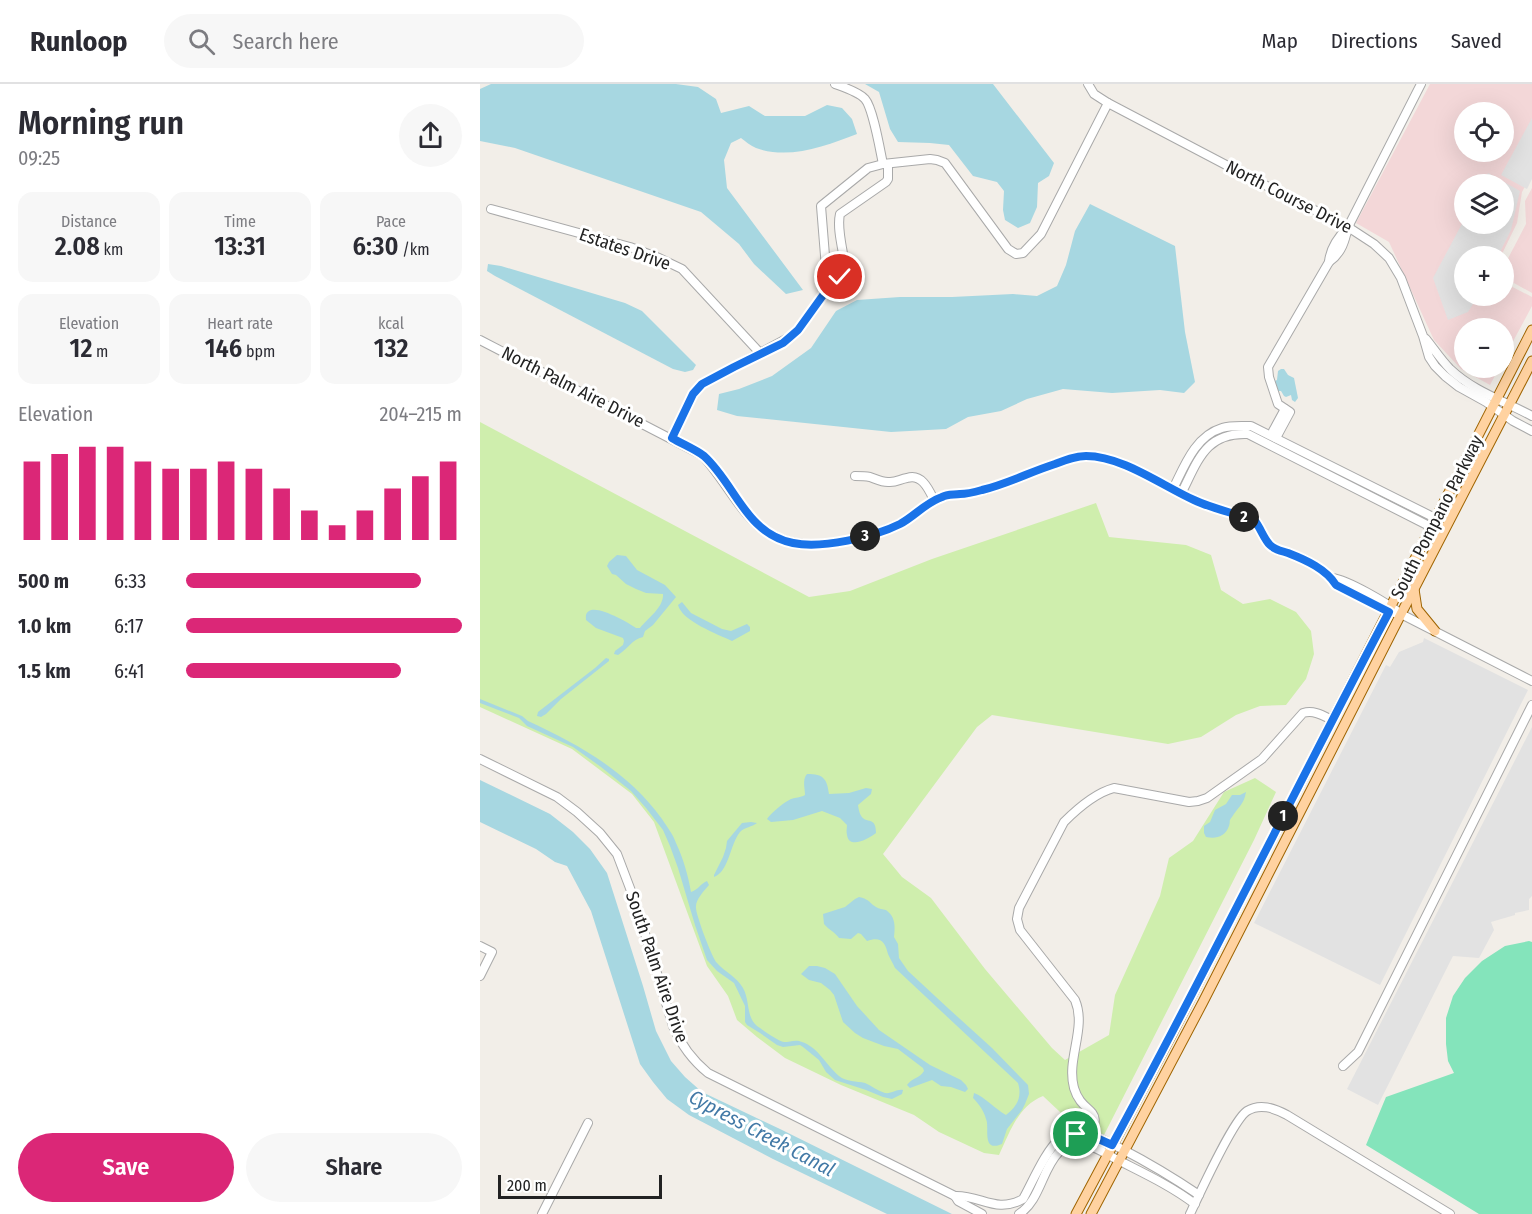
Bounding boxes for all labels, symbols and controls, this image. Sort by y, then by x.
search box [164,14,584,68]
text: Runloop [30,25,128,58]
icon: search [185,25,218,58]
text: Search here [233,28,339,55]
text: Map [1261,28,1298,54]
text: Directions [1331,28,1418,54]
text: Saved [1451,28,1502,54]
map controls [1454,102,1514,378]
button: locate [1454,102,1514,162]
text: Morning run [18,103,184,143]
button: share [399,104,462,167]
text: 09:25 [18,146,60,170]
street label: North Course Drive [1222,156,1356,238]
button: layers [1454,174,1514,234]
text: Distance [61,212,117,231]
text: Time [224,212,256,231]
text: Pace [376,212,406,231]
street label: Estates Drive [576,223,674,275]
text: 2.08 [55,231,100,262]
text: 13:31 [214,231,266,262]
text: 6:30 [353,231,398,262]
text: km [100,240,123,259]
text: /km [398,240,429,259]
button: + [1454,246,1514,306]
pin [814,251,865,302]
icon: check [823,260,856,293]
text: Elevation [59,314,119,333]
text: Heart rate [207,314,273,333]
text: kcal [378,314,404,333]
button: − [1454,318,1514,378]
text: 12 [70,333,92,364]
text: 146 [205,333,242,364]
text: 132 [374,333,408,364]
text: m [92,342,108,361]
text: bpm [242,342,275,361]
street label: North Palm Aire Drive [498,342,648,433]
text: Elevation [18,402,93,426]
text: 204–215 m [379,402,462,426]
street label: South Pompano Parkway [1386,431,1488,603]
pin: 2 [1229,502,1259,532]
text: 2 [1240,507,1248,526]
pin: 3 [850,521,880,551]
text: 3 [861,526,869,545]
text: 500 m [18,569,69,593]
text: 6:33 [114,569,146,593]
text: 1.0 km [18,614,71,638]
text: 6:17 [114,614,143,638]
text: 1.5 km [18,659,71,683]
text: 6:41 [114,659,144,683]
pin: 1 [1268,801,1298,831]
text: 1 [1280,806,1286,825]
street label: South Palm Aire Drive [621,889,693,1046]
water label: Cypress Creek Canal [685,1085,839,1181]
pin [1050,1108,1101,1159]
icon: arrive [1059,1117,1092,1150]
button: Save [18,1133,234,1202]
button: Share [246,1133,462,1202]
scale bar [498,1172,662,1200]
text: 200 m [507,1176,547,1195]

